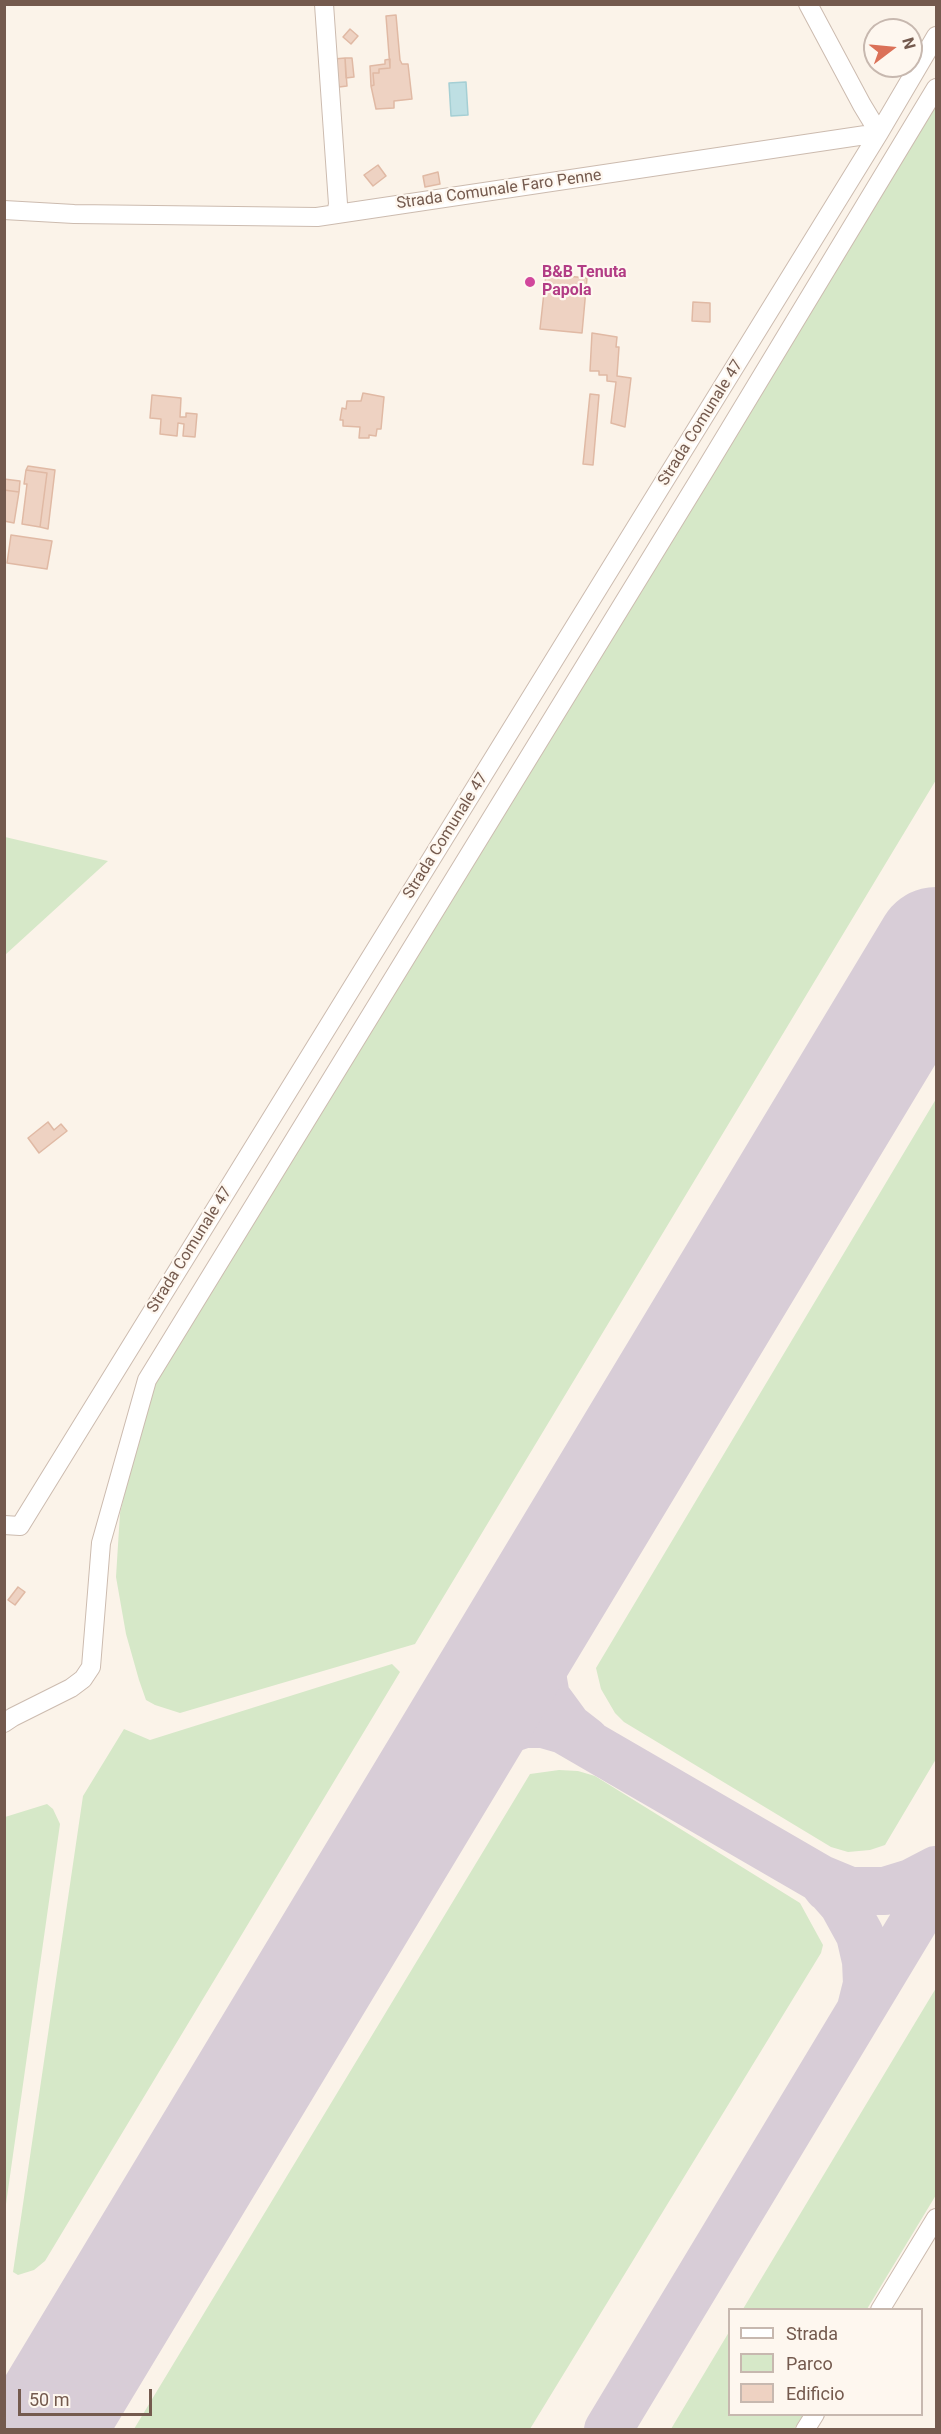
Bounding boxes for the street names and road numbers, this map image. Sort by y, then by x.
street label: Strada Comunale Faro Penne [395,166,603,214]
street label: Strada Comunale 47 [655,357,747,489]
street label: Strada Comunale 47 [400,770,492,902]
street label: Strada Comunale 47 [144,1184,236,1316]

